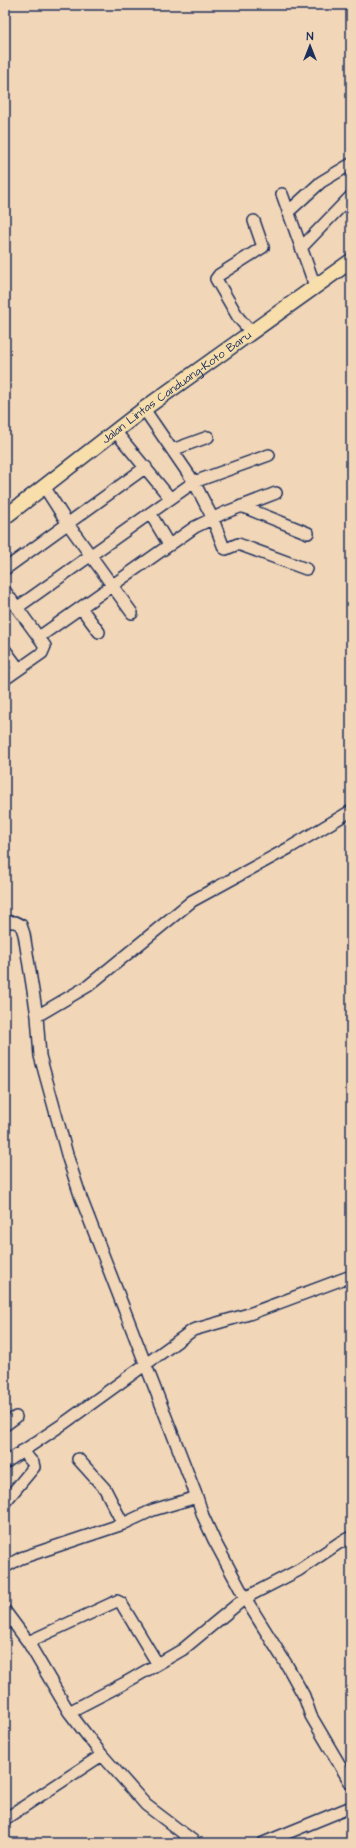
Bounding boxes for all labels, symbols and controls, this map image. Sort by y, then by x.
north arrow [290,26,330,66]
text: N [307,29,314,44]
street label: Jalan Lintas Canduang-Koto Baru [98,327,255,448]

